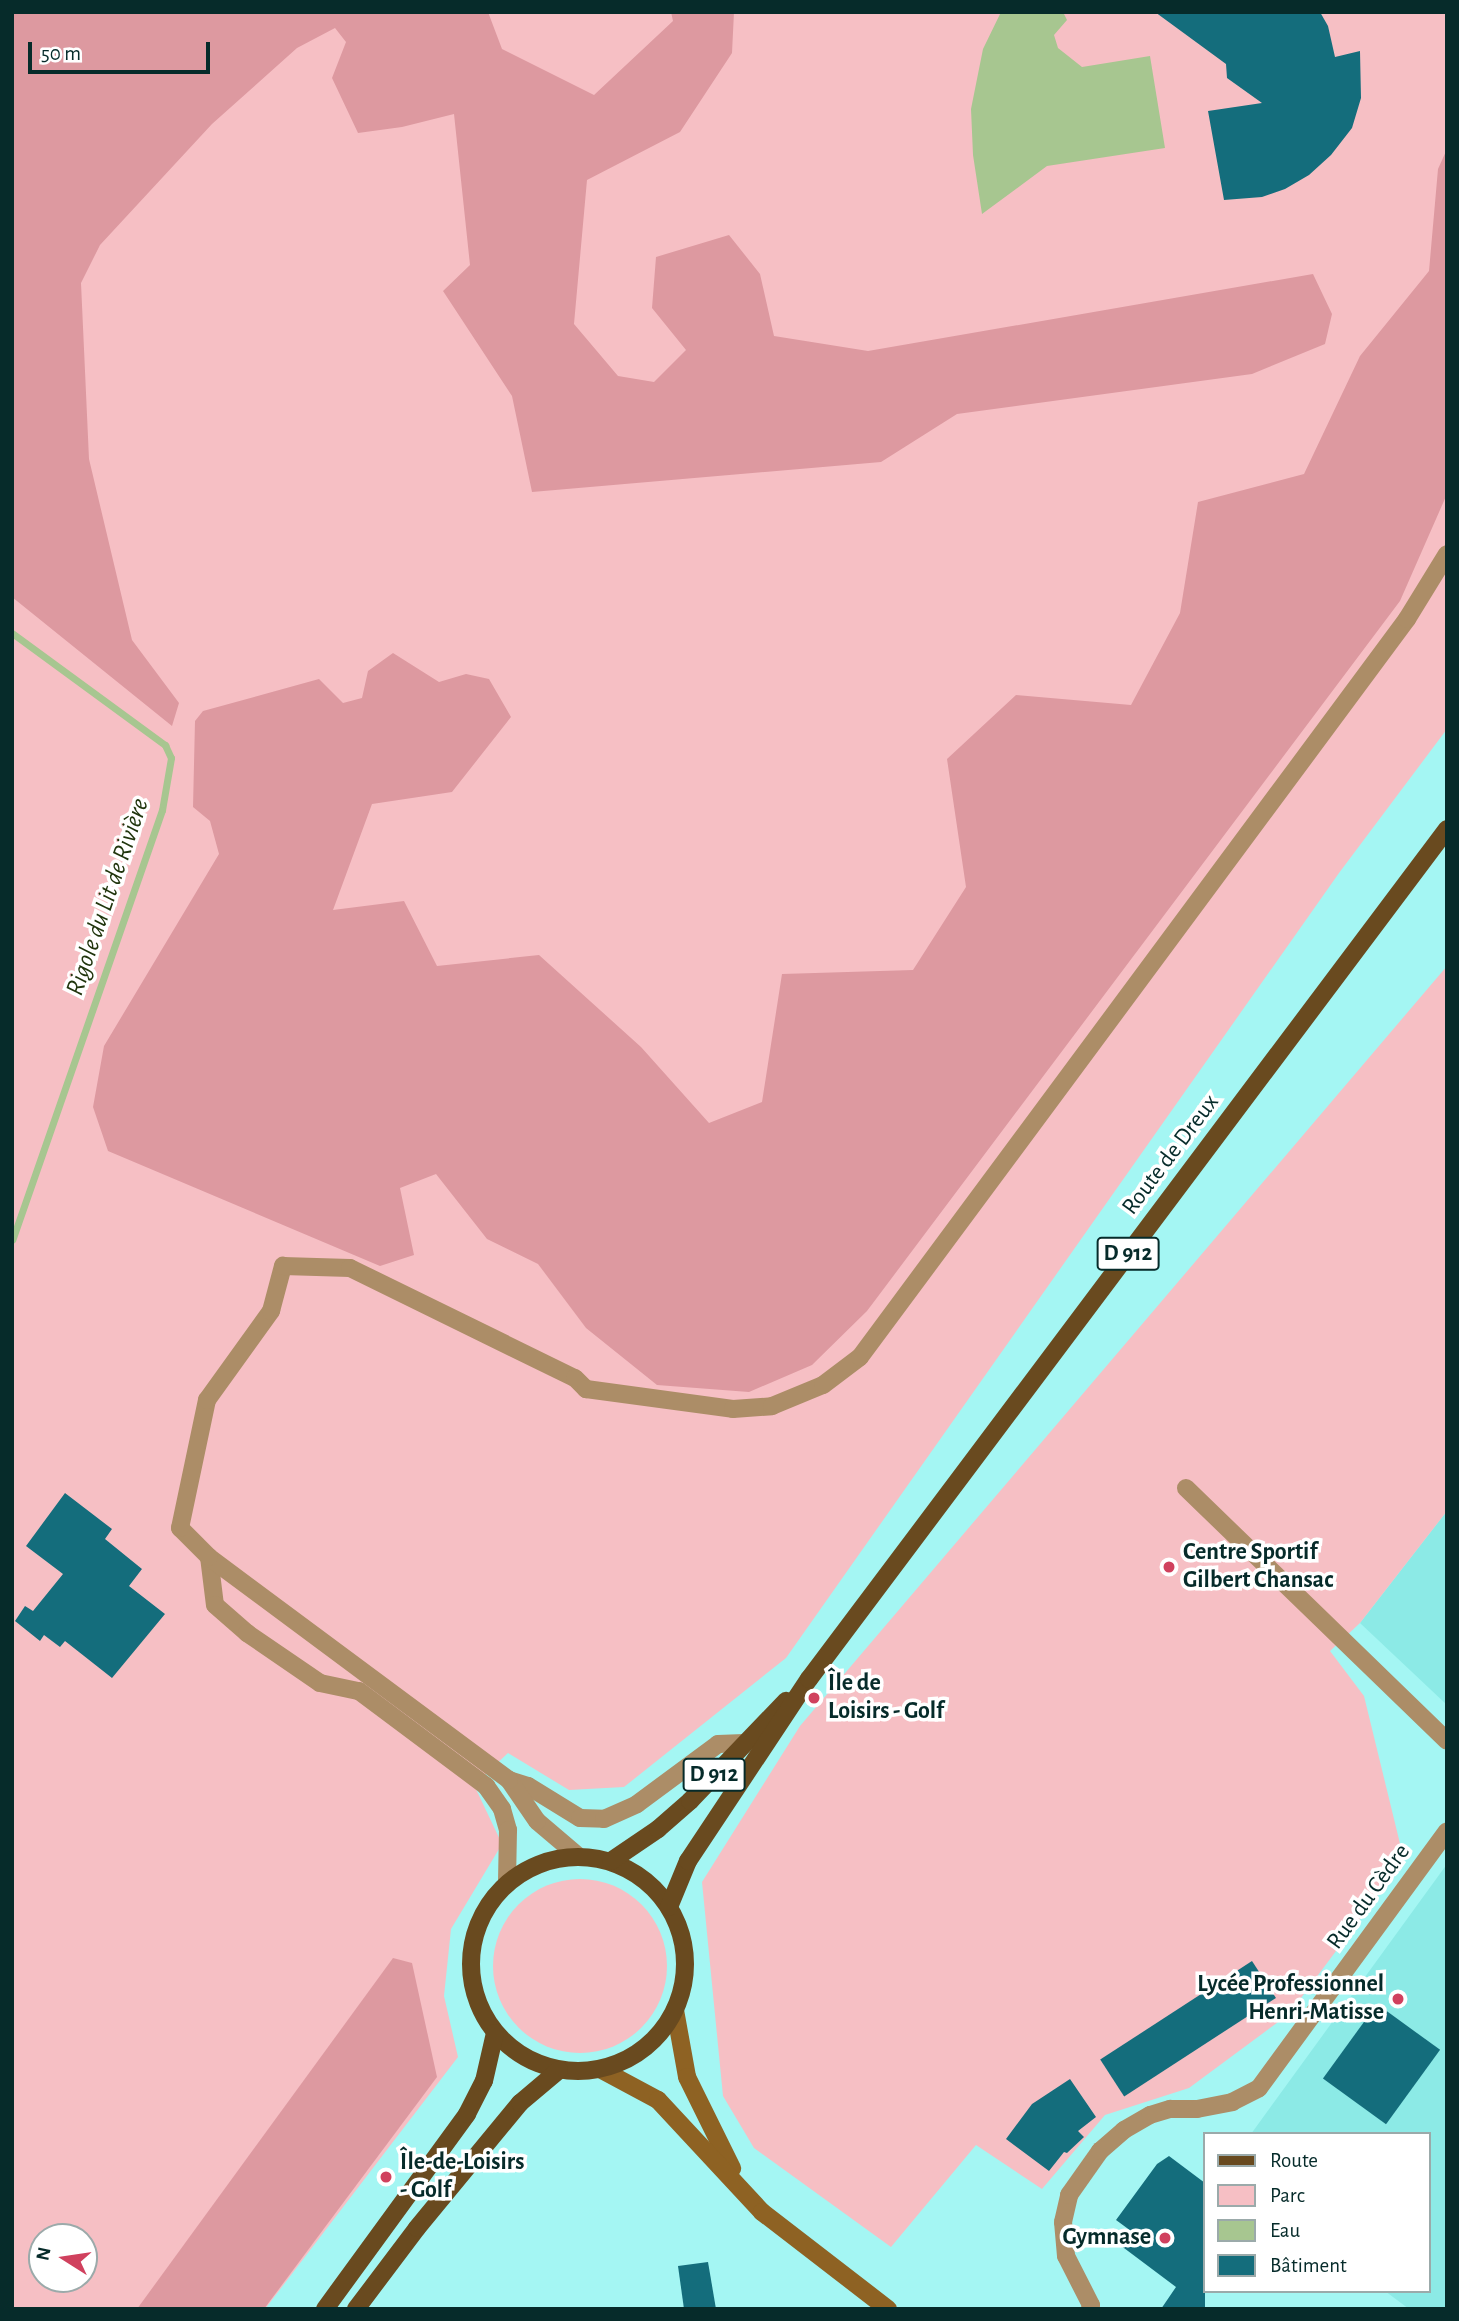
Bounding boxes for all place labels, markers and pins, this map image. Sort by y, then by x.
place label: Centre Sportif Gilbert Chansac [1183,1539,1333,1595]
marker: Centre Sportif Gilbert Chansac [1161,1559,1177,1575]
place label: Île de Loisirs - Golf [828,1670,944,1726]
marker: Île de Loisirs - Golf [806,1690,822,1706]
place label: Lycée Professionnel Henri-Matisse [1197,1971,1384,2027]
marker: Lycée Professionnel Henri-Matisse [1390,1991,1406,2007]
place label: Île-de-Loisirs - Golf [400,2149,524,2205]
marker: Île-de-Loisirs - Golf [378,2169,394,2185]
place label: Gymnase [1062,2224,1151,2252]
marker: Gymnase [1157,2230,1173,2246]

